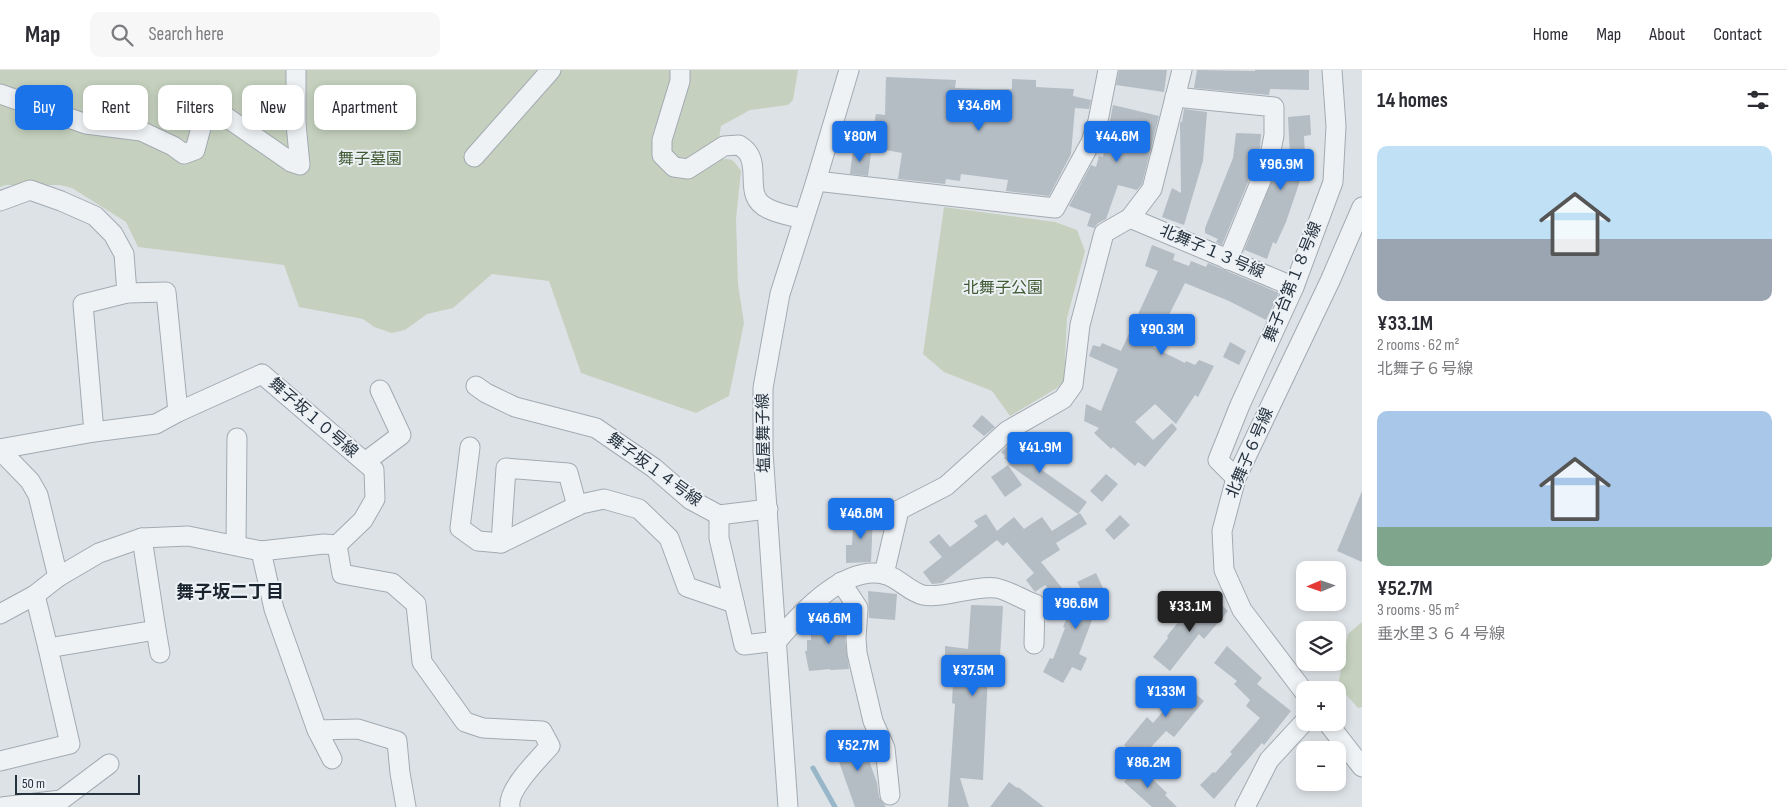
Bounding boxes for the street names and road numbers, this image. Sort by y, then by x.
street label: 舞子台第１８号線 [1260,219,1326,345]
street label: 北舞子１３号線 [1157,221,1267,283]
street label: 舞子坂１０号線 [264,374,362,462]
street label: 塩屋舞子線 [754,393,774,473]
street label: 北舞子６号線 [1222,405,1278,501]
street label: 舞子坂１４号線 [603,429,705,511]

